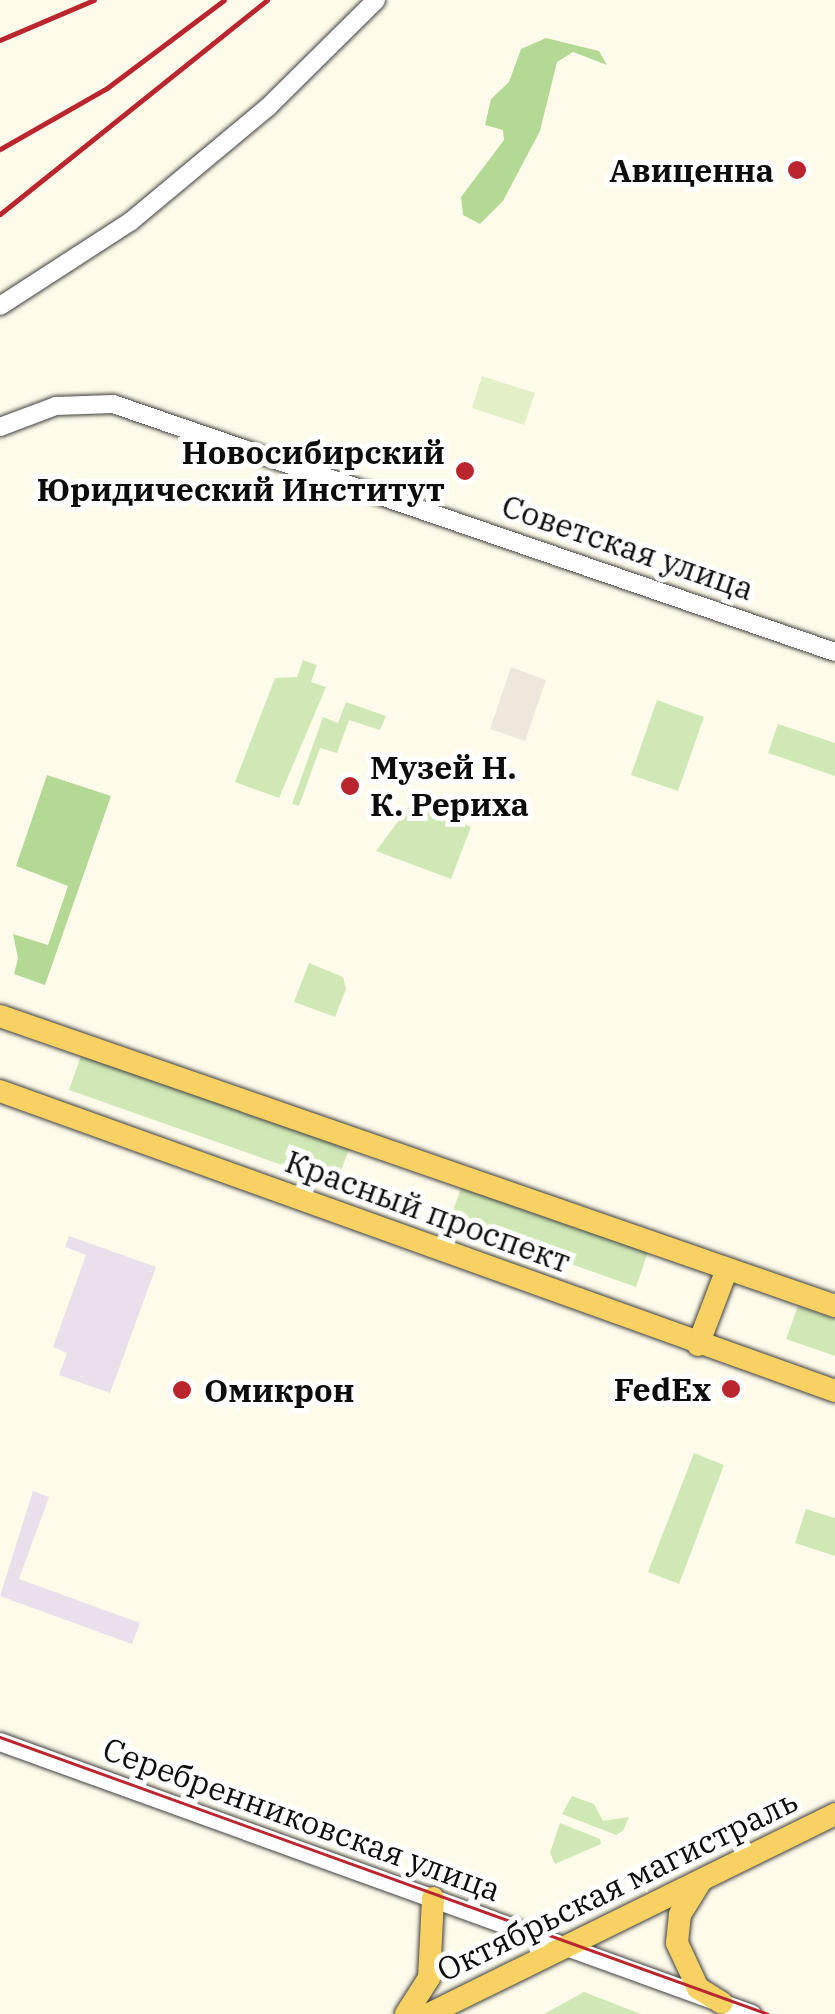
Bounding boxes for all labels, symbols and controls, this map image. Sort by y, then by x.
place label: Авиценна [609,151,774,189]
marker: Авиценна [784,157,810,183]
place label: Новосибирский Юридический Институт [37,434,445,509]
marker: Новосибирский Юридический Институт [454,460,476,482]
street label: Советская улица [497,486,759,608]
place label: Музей Н. К. Рериха [370,749,529,824]
marker: Музей Н. К. Рериха [339,775,361,797]
street label: Красный проспект [280,1142,576,1280]
place label: FedEx [614,1370,711,1408]
place label: Омикрон [204,1371,354,1409]
marker: Омикрон [169,1377,195,1403]
marker: FedEx [720,1378,742,1400]
street label: Серебренниковская улица [98,1729,506,1909]
street label: Октябрьская магистраль [431,1781,803,1989]

